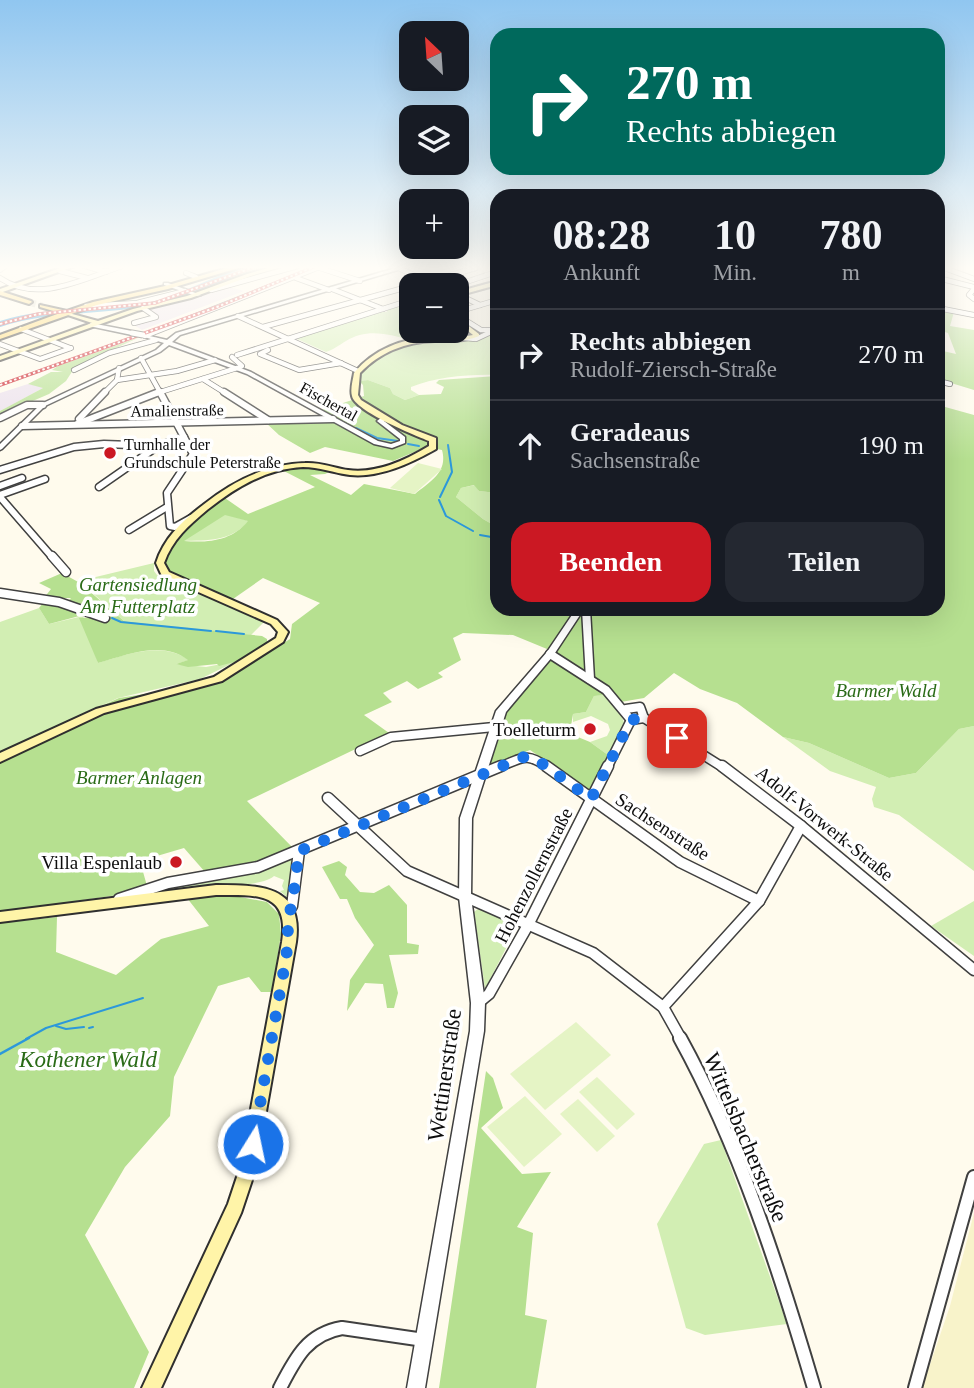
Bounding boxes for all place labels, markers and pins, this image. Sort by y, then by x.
place label: Turnhalle der Grundschule Peterstraße [124,436,281,471]
marker: Turnhalle der Grundschule Peterstraße [102,445,118,461]
pin [647,708,707,768]
place label: Toelleturm [493,719,576,740]
marker: Toelleturm [582,721,598,737]
place label: Villa Espenlaub [41,852,162,873]
marker: Villa Espenlaub [168,854,184,870]

